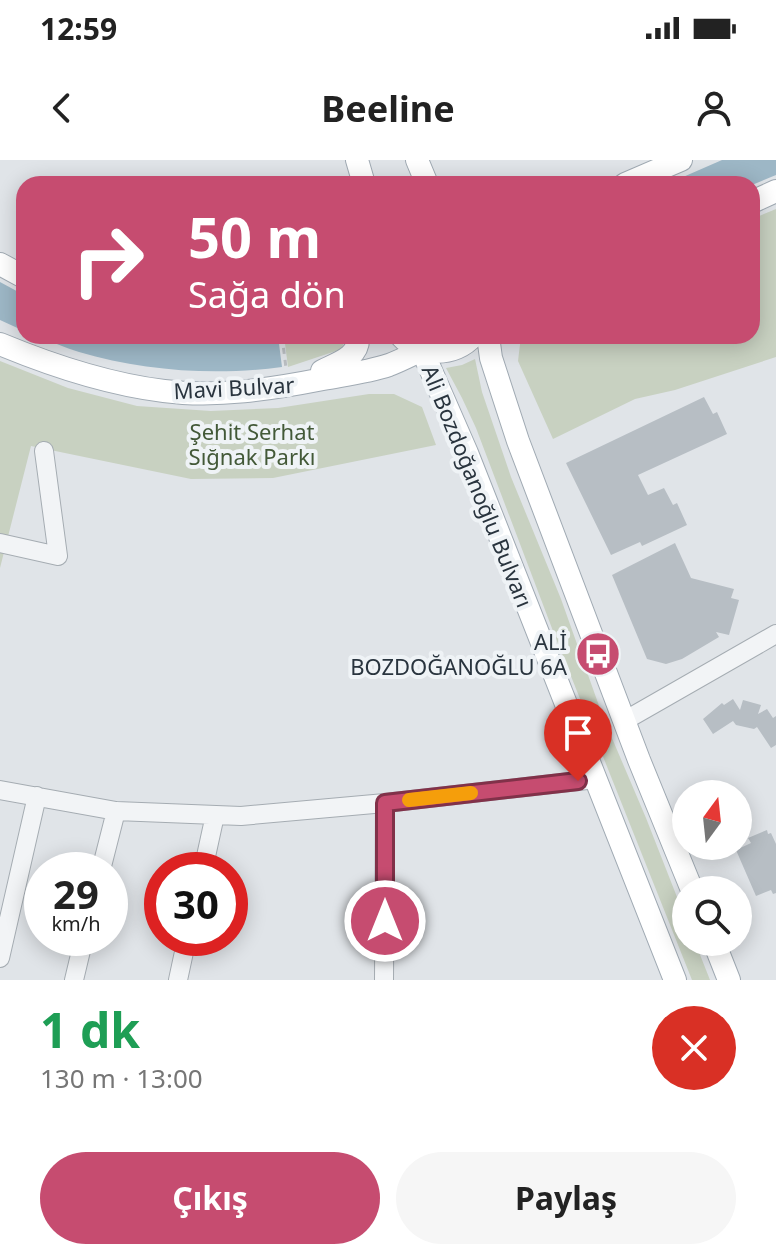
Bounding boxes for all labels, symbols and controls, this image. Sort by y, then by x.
text: 12:59 [40,8,117,49]
text: Beeline [321,84,455,133]
icon: back [40,86,84,130]
icon: person [692,86,736,130]
text: 50 m [188,198,321,274]
icon: right [56,208,160,312]
text: Sağa dön [188,270,346,319]
street label: Ali Bozdoğanoğlu Bulvarı [416,360,540,612]
street label: Mavi Bulvar [173,369,295,405]
park label: Şehit Serhat Sığnak Parkı [189,416,315,471]
place label: ALİ BOZDOĞANOĞLU 6A [350,626,568,681]
bus stop icon: ALİ BOZDOĞANOĞLU 6A [574,630,622,678]
pin [544,699,612,781]
icon: arrive [556,711,600,755]
north arrow [672,780,752,860]
map controls [672,780,752,956]
speed limit sign: 30 [144,852,248,956]
text: 29 [53,866,99,921]
button: search [672,876,752,956]
position arrow [343,879,427,963]
text: km/h [51,910,101,937]
text: 1 dk [40,997,140,1062]
button: close [652,1006,736,1090]
text: 130 m · 13:00 [40,1060,203,1096]
button: Çıkış [40,1152,380,1244]
button: Paylaş [396,1152,736,1244]

